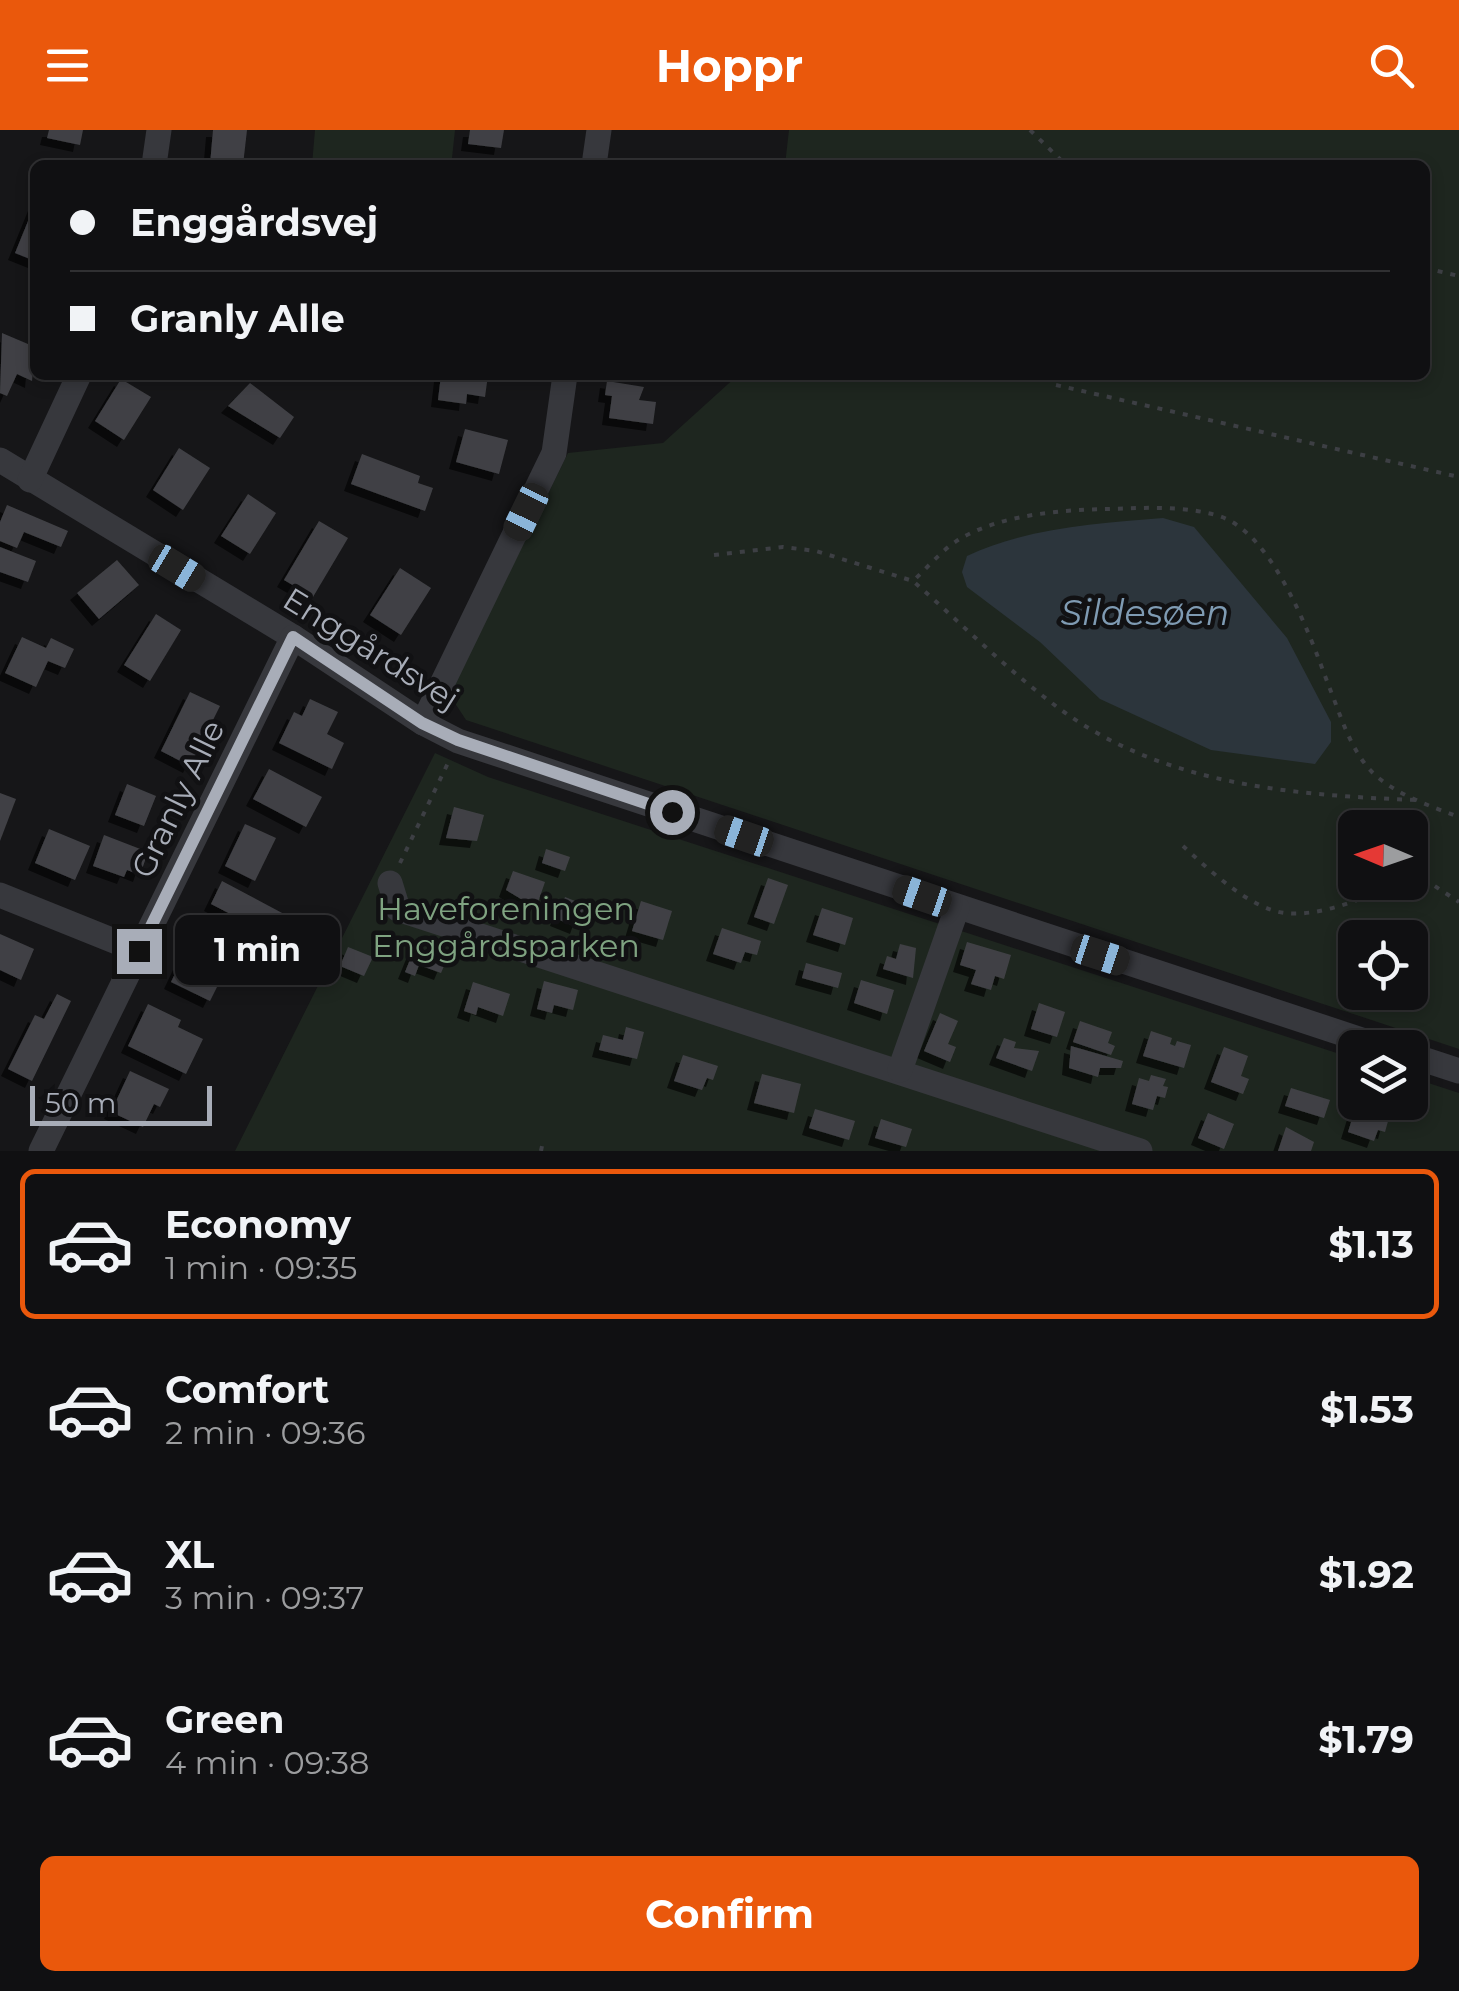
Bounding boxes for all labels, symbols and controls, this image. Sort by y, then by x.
icon: menu [40,38,95,93]
text: Hoppr [656,38,803,93]
icon: search [1364,38,1419,93]
text: Enggårdsvej [130,199,378,246]
text: Granly Alle [130,295,345,342]
car [499,478,553,546]
car [144,540,210,596]
street label: Enggårdsvej [276,579,466,718]
water label: Sildesøen [1060,591,1230,634]
street label: Granly Alle [123,714,232,884]
route start [650,790,695,835]
north arrow [1338,810,1428,900]
map controls [1338,810,1428,1120]
car [711,812,777,860]
car [889,872,955,920]
park label: Haveforeningen Enggårdsparken [372,889,640,965]
callout: 1 min [174,916,339,986]
button: locate [1338,920,1428,1010]
route end [117,929,162,974]
text: 1 min [214,930,301,969]
car [1067,931,1133,979]
button: layers [1338,1030,1428,1120]
scale bar [30,1081,212,1126]
text: 50 m [45,1086,116,1120]
icon: car [45,1199,135,1289]
text: Economy [165,1201,351,1248]
text: $1.13 [1329,1221,1414,1268]
text: 1 min · 09:35 [165,1248,357,1287]
icon: car [45,1364,135,1454]
text: Comfort [165,1366,329,1413]
text: $1.53 [1320,1386,1414,1433]
text: 2 min · 09:36 [165,1413,366,1452]
icon: car [45,1529,135,1619]
text: XL [165,1531,214,1578]
text: $1.92 [1319,1551,1414,1598]
text: 3 min · 09:37 [165,1578,364,1617]
icon: car [45,1694,135,1784]
text: Green [165,1696,285,1743]
text: $1.79 [1318,1716,1414,1763]
text: 4 min · 09:38 [165,1743,369,1782]
button: Confirm [40,1856,1419,1971]

